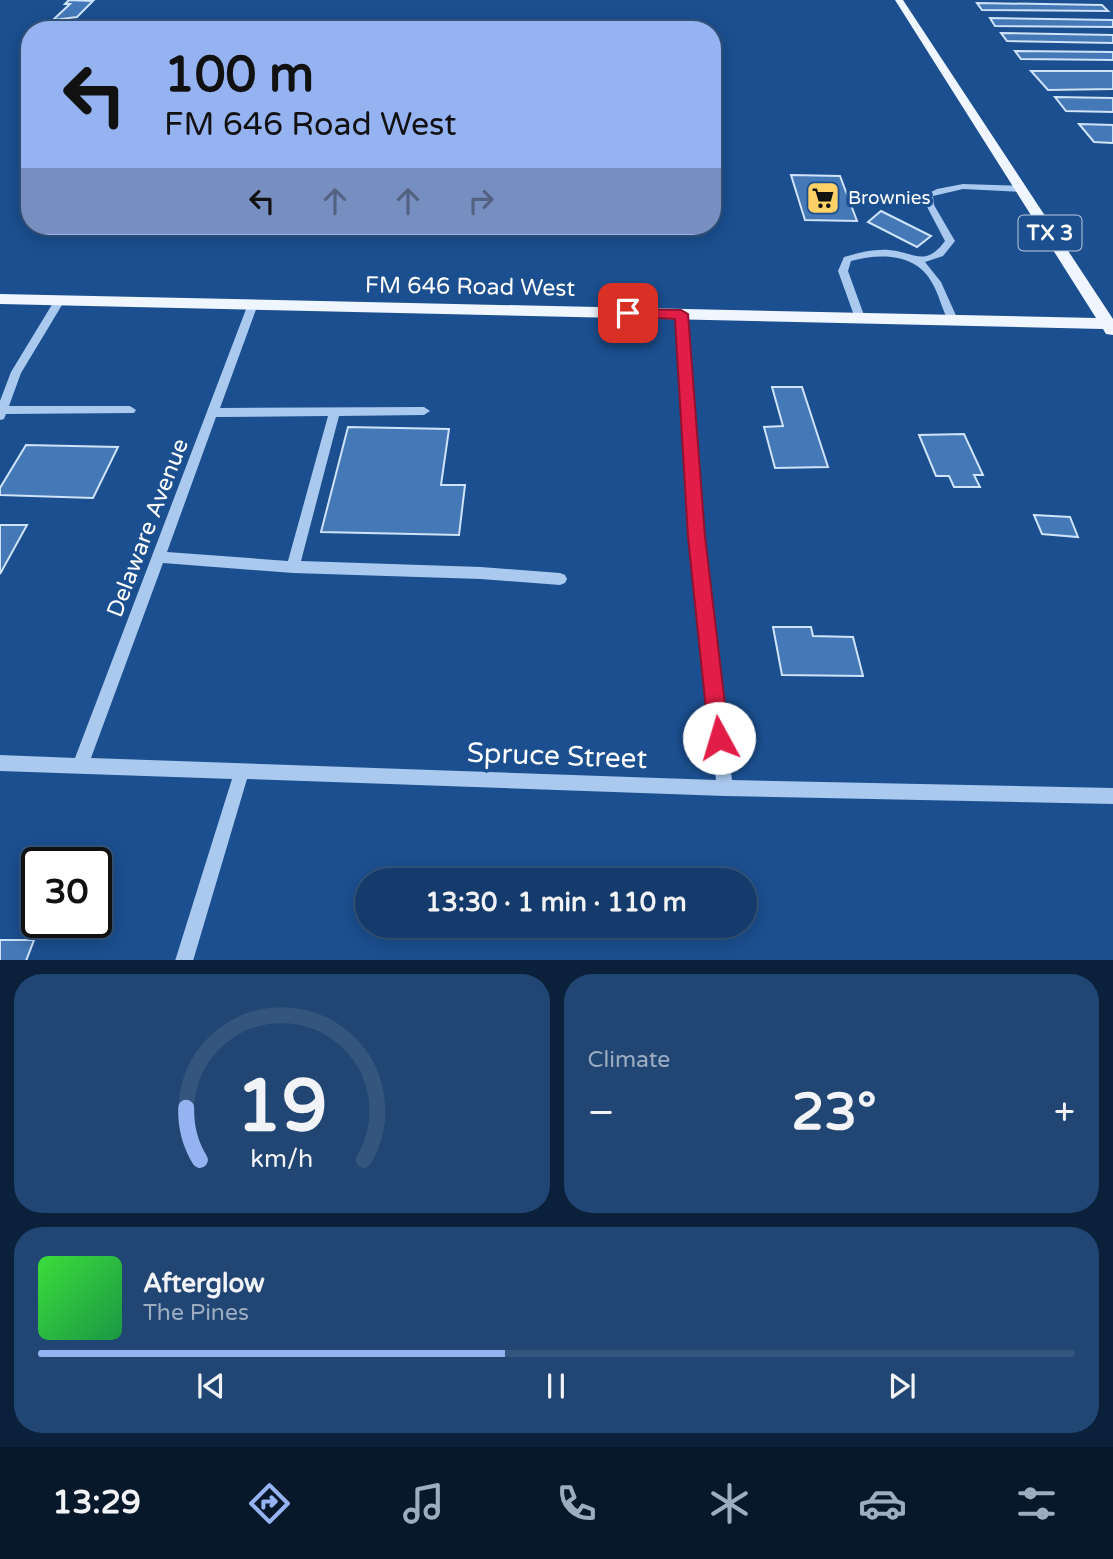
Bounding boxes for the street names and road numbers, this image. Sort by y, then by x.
road number: TX 3 [1018,216,1082,250]
street label: FM 646 Road West [365,271,576,303]
street label: Delaware Avenue [101,435,195,621]
street label: Spruce Street [466,736,648,776]

